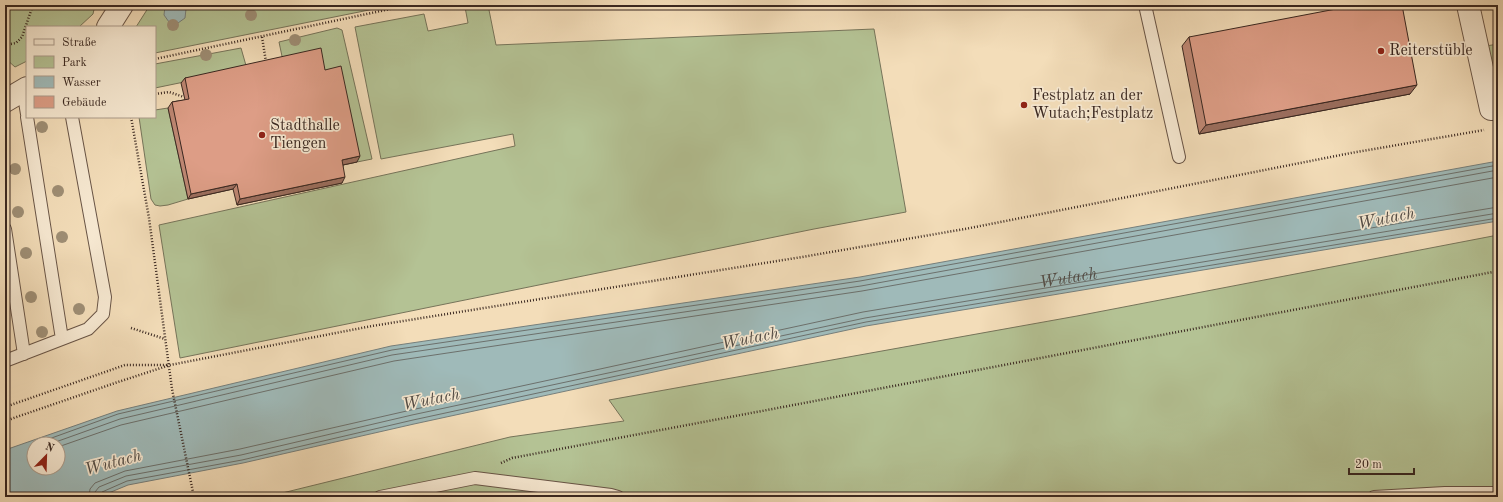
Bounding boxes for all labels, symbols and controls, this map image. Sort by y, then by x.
legend [26,26,156,118]
text: Straße [62,37,97,49]
place label: Reiterstüble [1389,43,1473,59]
marker: Reiterstüble [1376,46,1386,56]
text: Park [62,57,87,69]
text: Wasser [62,77,101,89]
place label: Festplatz an der Wutach;Festplatz [1032,88,1153,122]
text: Gebäude [62,97,107,109]
marker: Festplatz an der Wutach;Festplatz [1019,100,1029,110]
place label: Stadthalle Tiengen [270,118,340,152]
marker: Stadthalle Tiengen [257,130,267,140]
water label: Wutach [1356,205,1417,233]
water label: Wutach [1038,265,1099,291]
water label: Wutach [720,325,781,353]
water label: Wutach [401,386,462,414]
north arrow [26,436,66,476]
text: N [43,441,56,455]
water label: Wutach [83,447,144,479]
scale bar [1349,450,1414,476]
text: 20 m [1355,459,1382,471]

